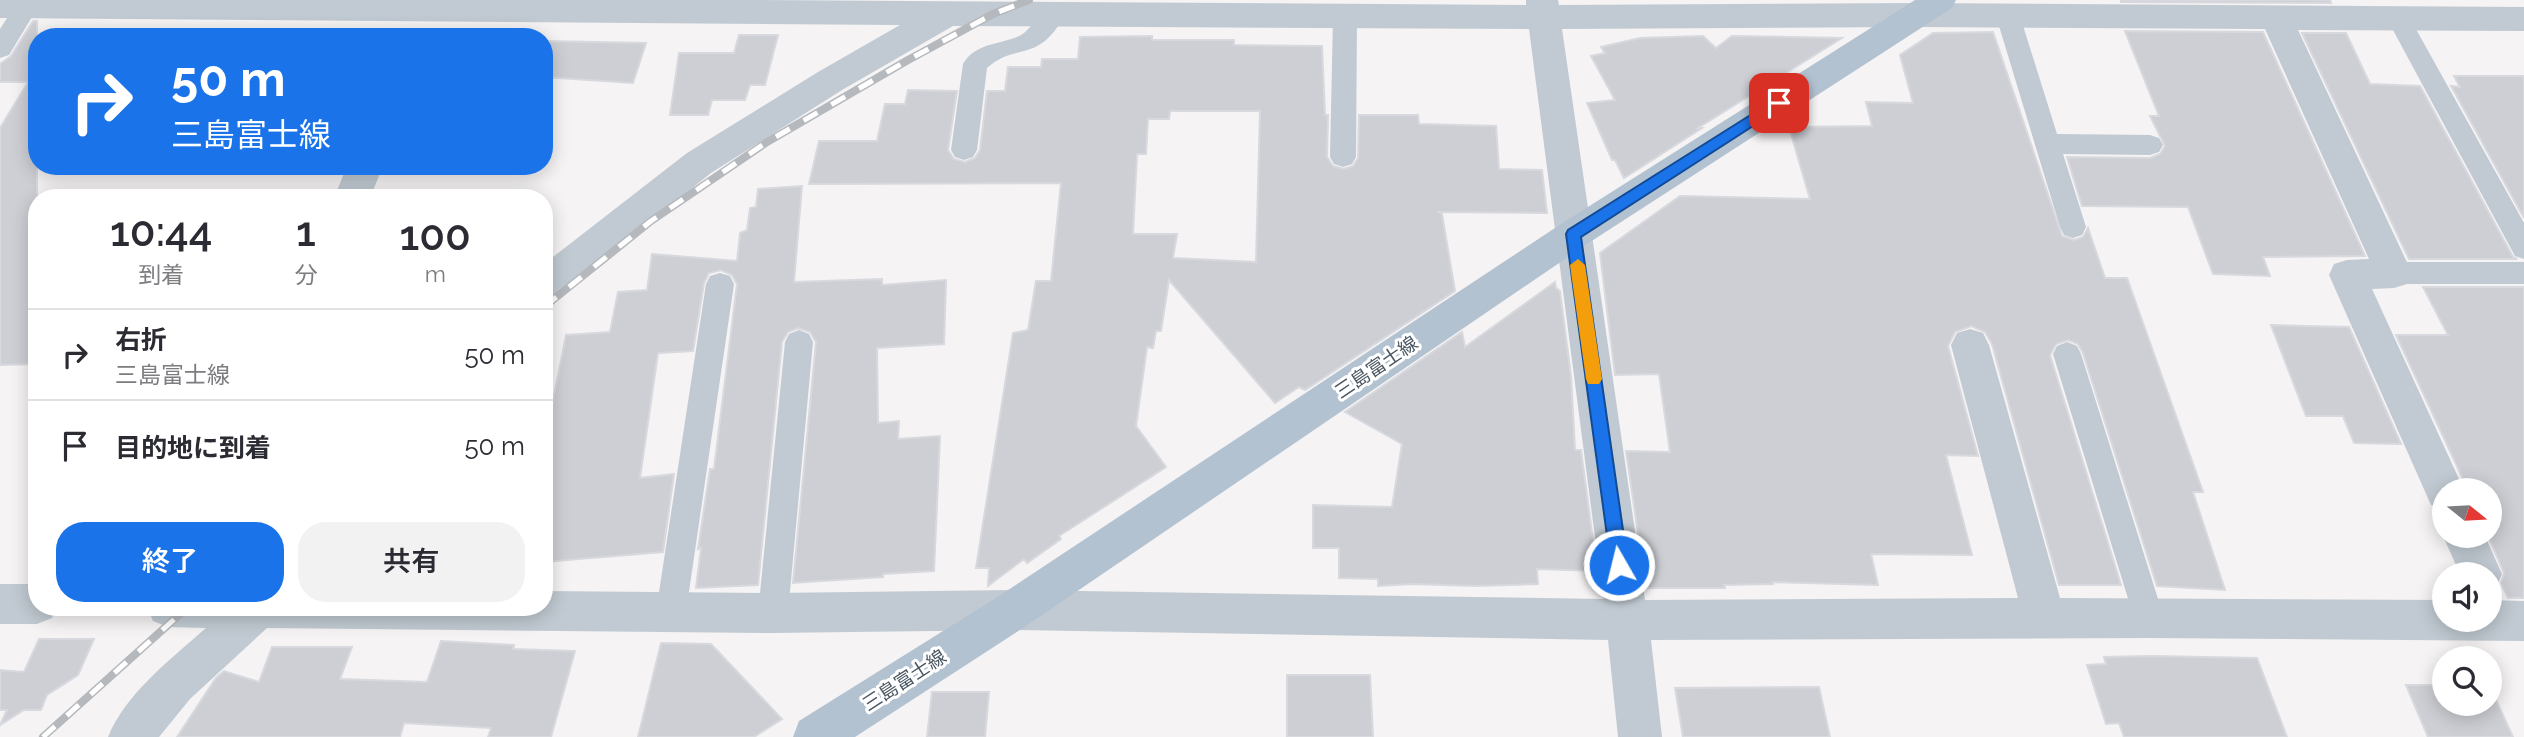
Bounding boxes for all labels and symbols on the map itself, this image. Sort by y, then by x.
pin [1749,73,1809,133]
street label: 三島富士線 [1330,331,1422,403]
north arrow [2432,478,2502,548]
position arrow [1582,528,1656,602]
street label: 三島富士線 [858,645,950,715]

